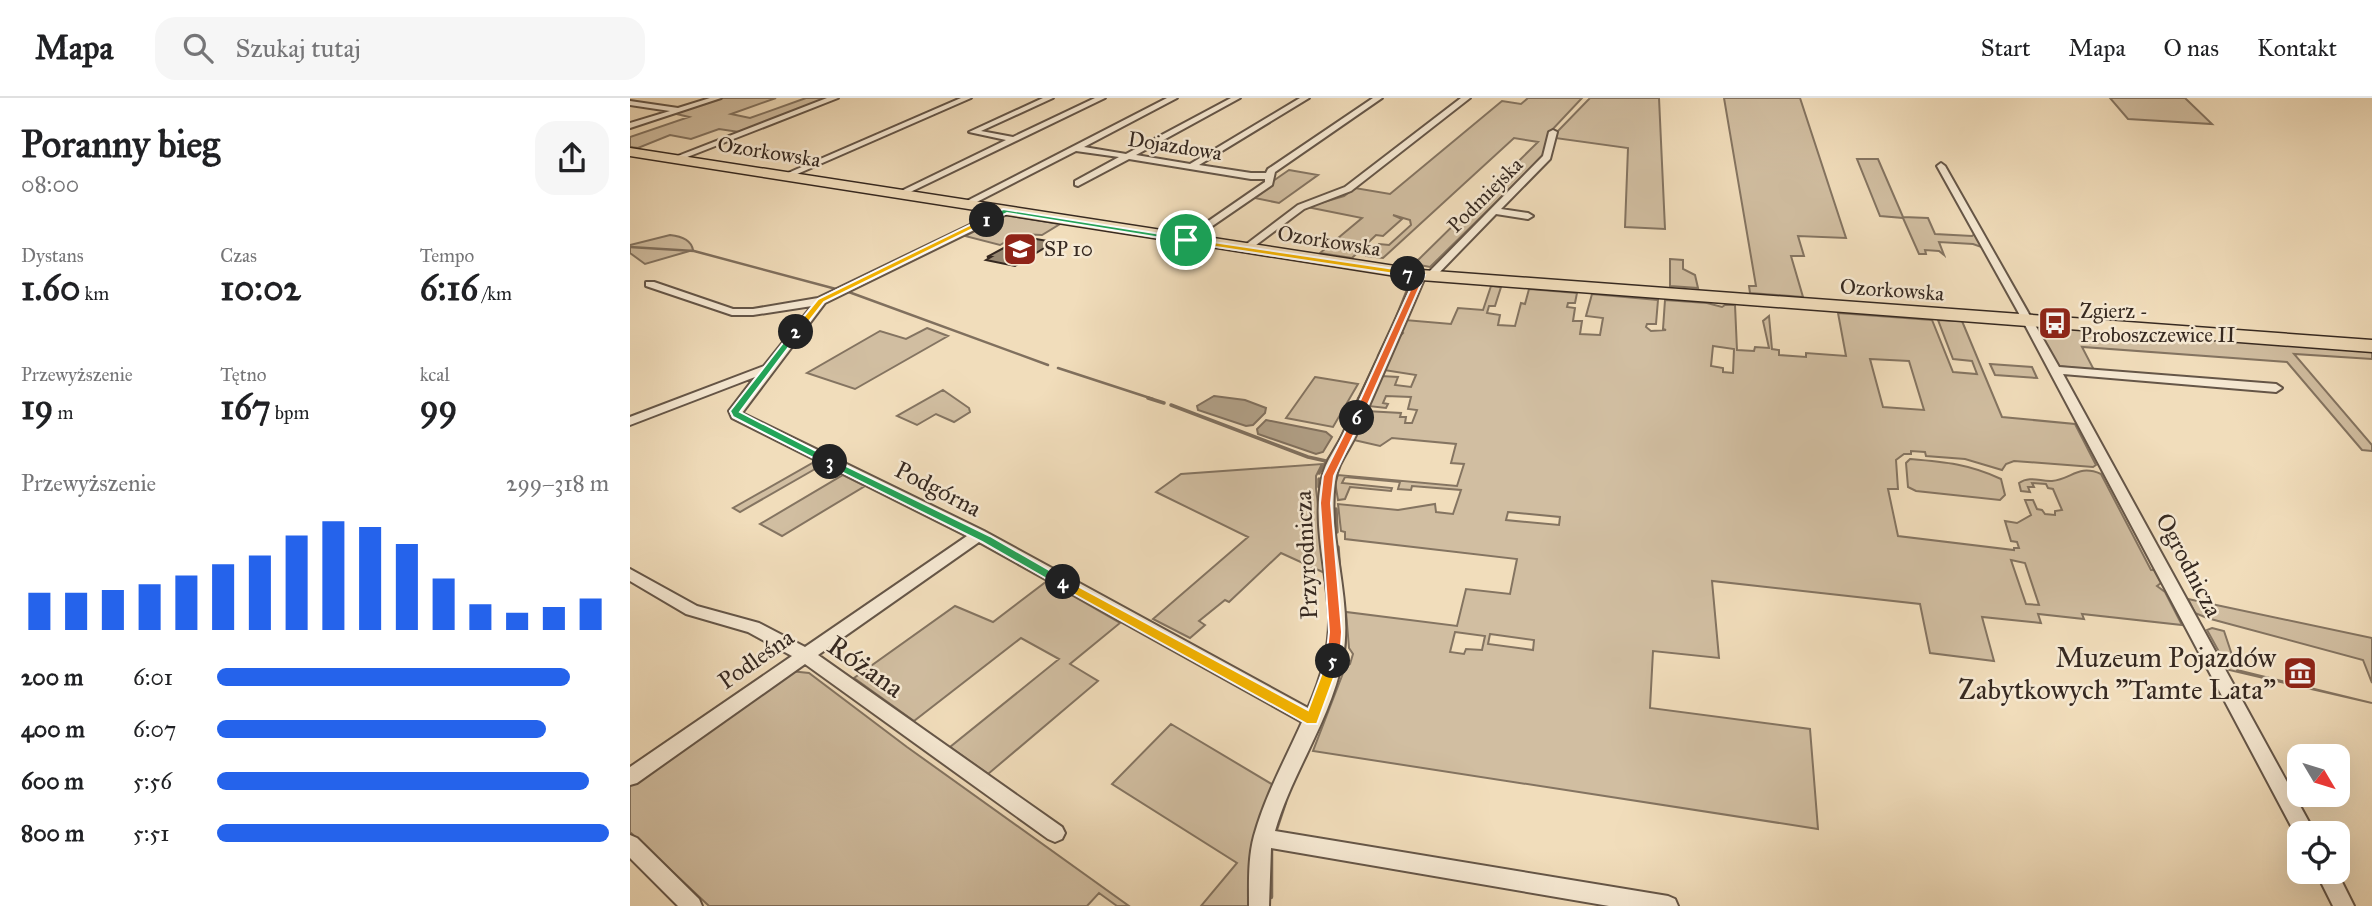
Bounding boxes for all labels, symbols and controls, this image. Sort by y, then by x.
search box [155,17,645,80]
text: Mapa [35,28,113,68]
icon: search [179,29,217,67]
text: Szukaj tutaj [235,32,361,64]
text: Start [1981,33,2031,63]
text: Mapa [2069,33,2126,63]
text: O nas [2164,33,2219,63]
text: Kontakt [2257,33,2337,63]
text: Poranny bieg [21,121,220,167]
button: share [535,121,609,195]
street label: Dojazdowa [1126,126,1224,166]
street label: Ozorkowska [715,131,823,173]
street label: Podmiejska [1442,152,1528,238]
text: 08:00 [21,170,79,198]
pin: 1 [970,202,1004,238]
text: 1 [983,208,990,231]
pin [1156,210,1216,270]
street label: Ozorkowska [1275,220,1383,262]
icon: arrive [1167,221,1205,259]
school or university icon: SP 10 [1001,230,1039,268]
place label: SP 10 [1044,236,1093,262]
text: Dystans [21,244,84,267]
text: Czas [220,244,257,267]
text: Tempo [420,244,474,267]
pin: 7 [1390,256,1426,292]
text: 7 [1402,262,1413,285]
text: 1.60 [21,267,80,310]
text: 10:02 [220,267,301,310]
text: 6:16 [420,267,478,310]
street label: Ozorkowska [1839,273,1945,307]
text: km [80,282,109,305]
text: /km [478,282,512,305]
place label: Zgierz - Proboszczewice II [2080,298,2236,348]
bus stop icon: Zgierz - Proboszczewice II [2036,304,2074,342]
pin: 2 [778,314,814,350]
text: 2 [791,320,800,343]
text: Przewyższenie [21,363,133,386]
text: Tętno [220,363,266,386]
text: kcal [420,363,450,386]
text: 19 [21,386,53,429]
text: 167 [220,386,271,429]
text: 99 [420,386,457,429]
pin: 6 [1340,400,1374,436]
text: m [53,401,73,424]
text: bpm [271,401,309,424]
text: 6 [1352,406,1361,429]
pin: 3 [812,444,848,480]
text: 3 [826,450,833,473]
street label: Podgórna [890,455,987,524]
text: Przewyższenie [21,469,156,497]
text: 299–318 m [506,469,609,497]
street label: Przyrodnicza [1288,489,1324,620]
street label: Ogrodnicza [2149,508,2229,623]
pin: 4 [1046,564,1080,600]
text: 4 [1057,570,1068,593]
street label: Podleśna [712,622,800,696]
street label: Różana [821,628,911,705]
place label: Muzeum Pojazdów Zabytkowych "Tamte Lata" [1958,640,2277,707]
pin: 5 [1316,644,1350,678]
text: 5 [1328,649,1337,672]
museum icon: Muzeum Pojazdów Zabytkowych "Tamte Lata" [2281,654,2319,692]
text: 200 m [21,663,83,691]
text: 6:01 [133,663,173,691]
text: 400 m [21,715,85,743]
text: 6:07 [133,715,176,743]
north arrow [2287,744,2350,807]
map controls [2287,744,2350,884]
text: 600 m [21,767,84,795]
text: 5:56 [133,767,172,795]
text: 800 m [21,819,84,847]
text: 5:51 [133,819,169,847]
button: locate [2287,821,2350,884]

